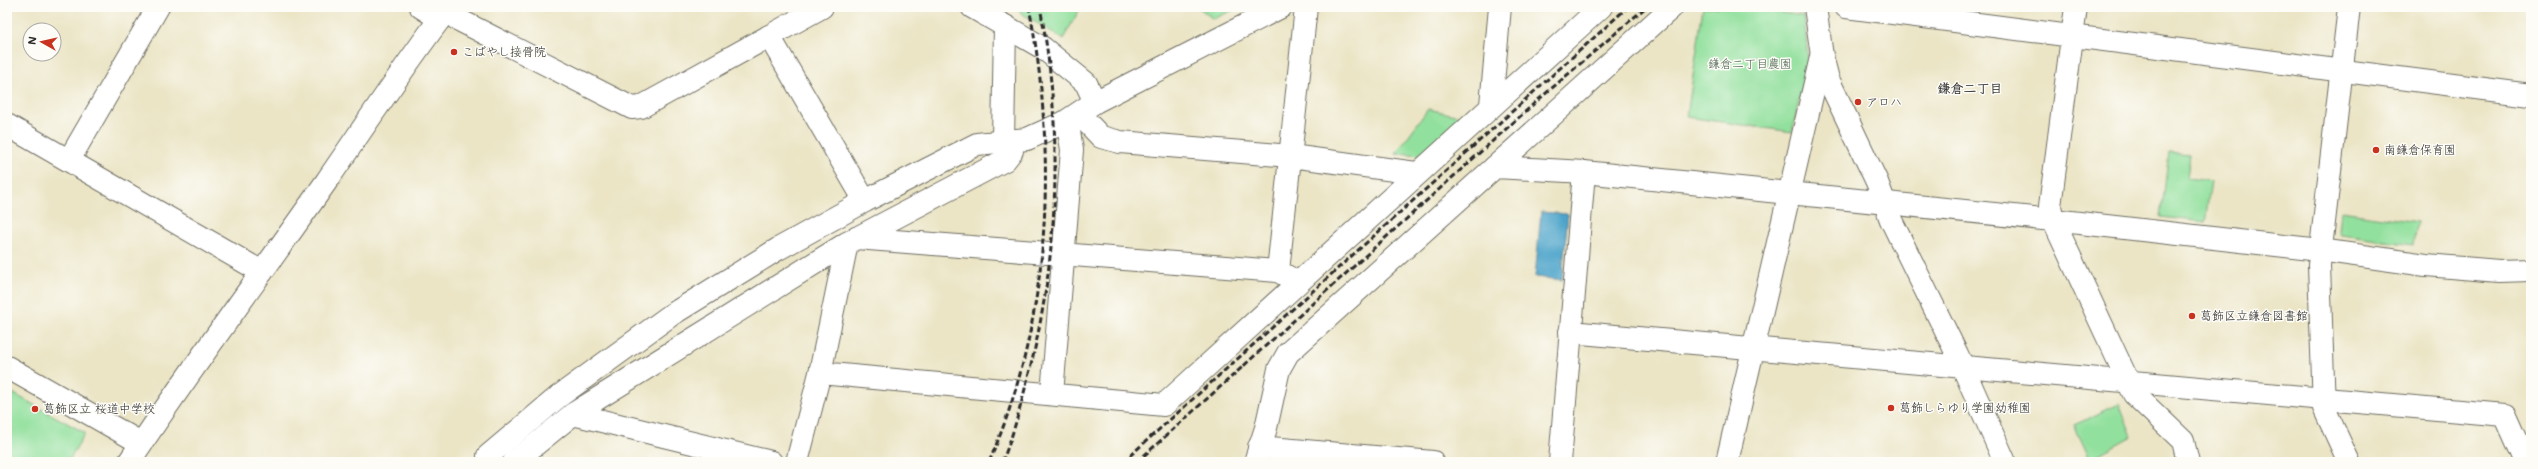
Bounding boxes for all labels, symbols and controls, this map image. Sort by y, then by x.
north arrow [22,22,62,62]
text: N [24,35,40,46]
place label: こばやし接骨院 [462,43,546,59]
marker: こばやし接骨院 [449,47,459,57]
park label: 鎌倉二丁目農園 [1708,55,1792,71]
district label: 鎌倉二丁目 [1937,79,2003,96]
place label: アロハ [1866,93,1902,109]
marker: アロハ [1853,97,1863,107]
place label: 南鎌倉保育園 [2384,141,2456,157]
marker: 南鎌倉保育園 [2371,145,2381,155]
place label: 葛飾区立鎌倉図書館 [2200,307,2308,323]
marker: 葛飾区立鎌倉図書館 [2187,311,2197,321]
place label: 葛飾しらゆり学園幼稚園 [1899,399,2031,415]
place label: 葛飾区立 桜道中学校 [43,400,155,416]
marker: 葛飾しらゆり学園幼稚園 [1886,403,1896,413]
marker: 葛飾区立 桜道中学校 [30,404,40,414]

